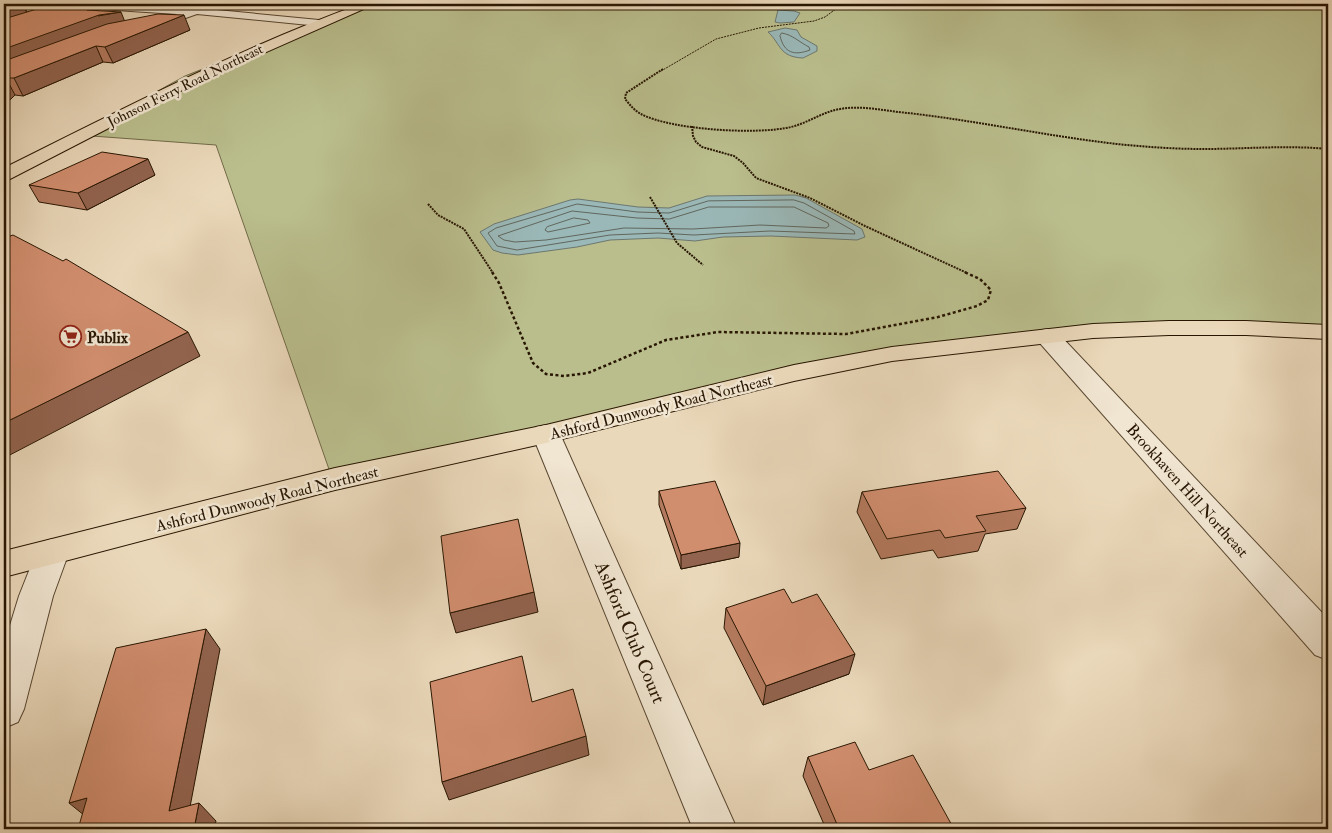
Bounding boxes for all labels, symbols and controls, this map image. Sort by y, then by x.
street label: Johnson Ferry Road Northeast [104,40,267,132]
supermarket icon: Publix [59,325,83,349]
place label: Publix [87,328,129,348]
street label: Ashford Dunwoody Road Northeast [547,370,775,445]
street label: Brookhaven Hill Northeast [1122,420,1253,562]
street label: Ashford Dunwoody Road Northeast [153,462,381,537]
street label: Ashford Club Court [589,557,671,707]

